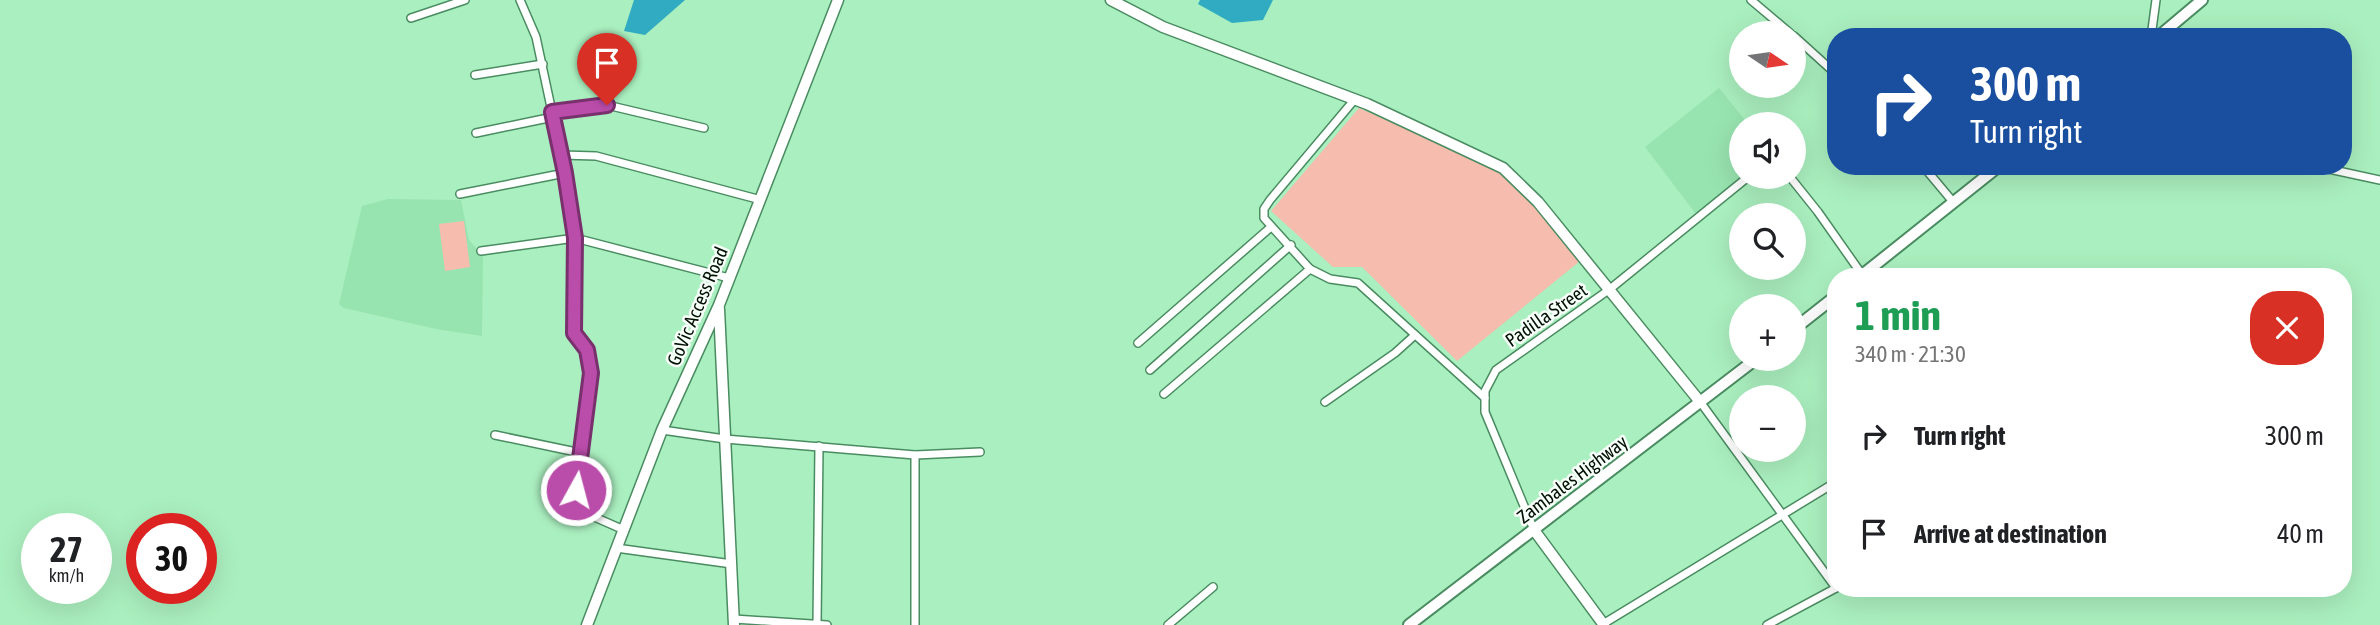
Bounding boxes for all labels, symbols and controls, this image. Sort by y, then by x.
north arrow [1729,21,1806,98]
map controls [1729,21,1806,462]
pin [577,33,637,105]
icon: arrive [588,44,626,82]
text: 300 m [1970,55,2081,111]
icon: right [1855,56,1946,147]
button: sound [1729,112,1806,189]
text: Turn right [1970,113,2083,150]
button: search [1729,203,1806,280]
street label: GoVic Access Road [662,243,732,369]
street label: Padilla Street [1501,279,1591,351]
text: 1 min [1855,291,1941,339]
button: close [2250,291,2324,365]
button: + [1729,294,1806,371]
text: 340 m · 21:30 [1855,341,1966,367]
button: − [1729,385,1806,462]
icon: right [1855,417,1893,455]
text: Turn right [1914,421,2005,451]
text: 300 m [2265,421,2324,451]
street label: Zambales Highway [1513,430,1632,528]
position arrow [539,453,613,527]
speed limit sign: 30 [126,513,217,604]
icon: arrive [1855,515,1893,553]
text: Arrive at destination [1914,519,2107,549]
text: 40 m [2277,519,2324,549]
text: 27 [50,529,83,569]
text: km/h [49,565,84,586]

